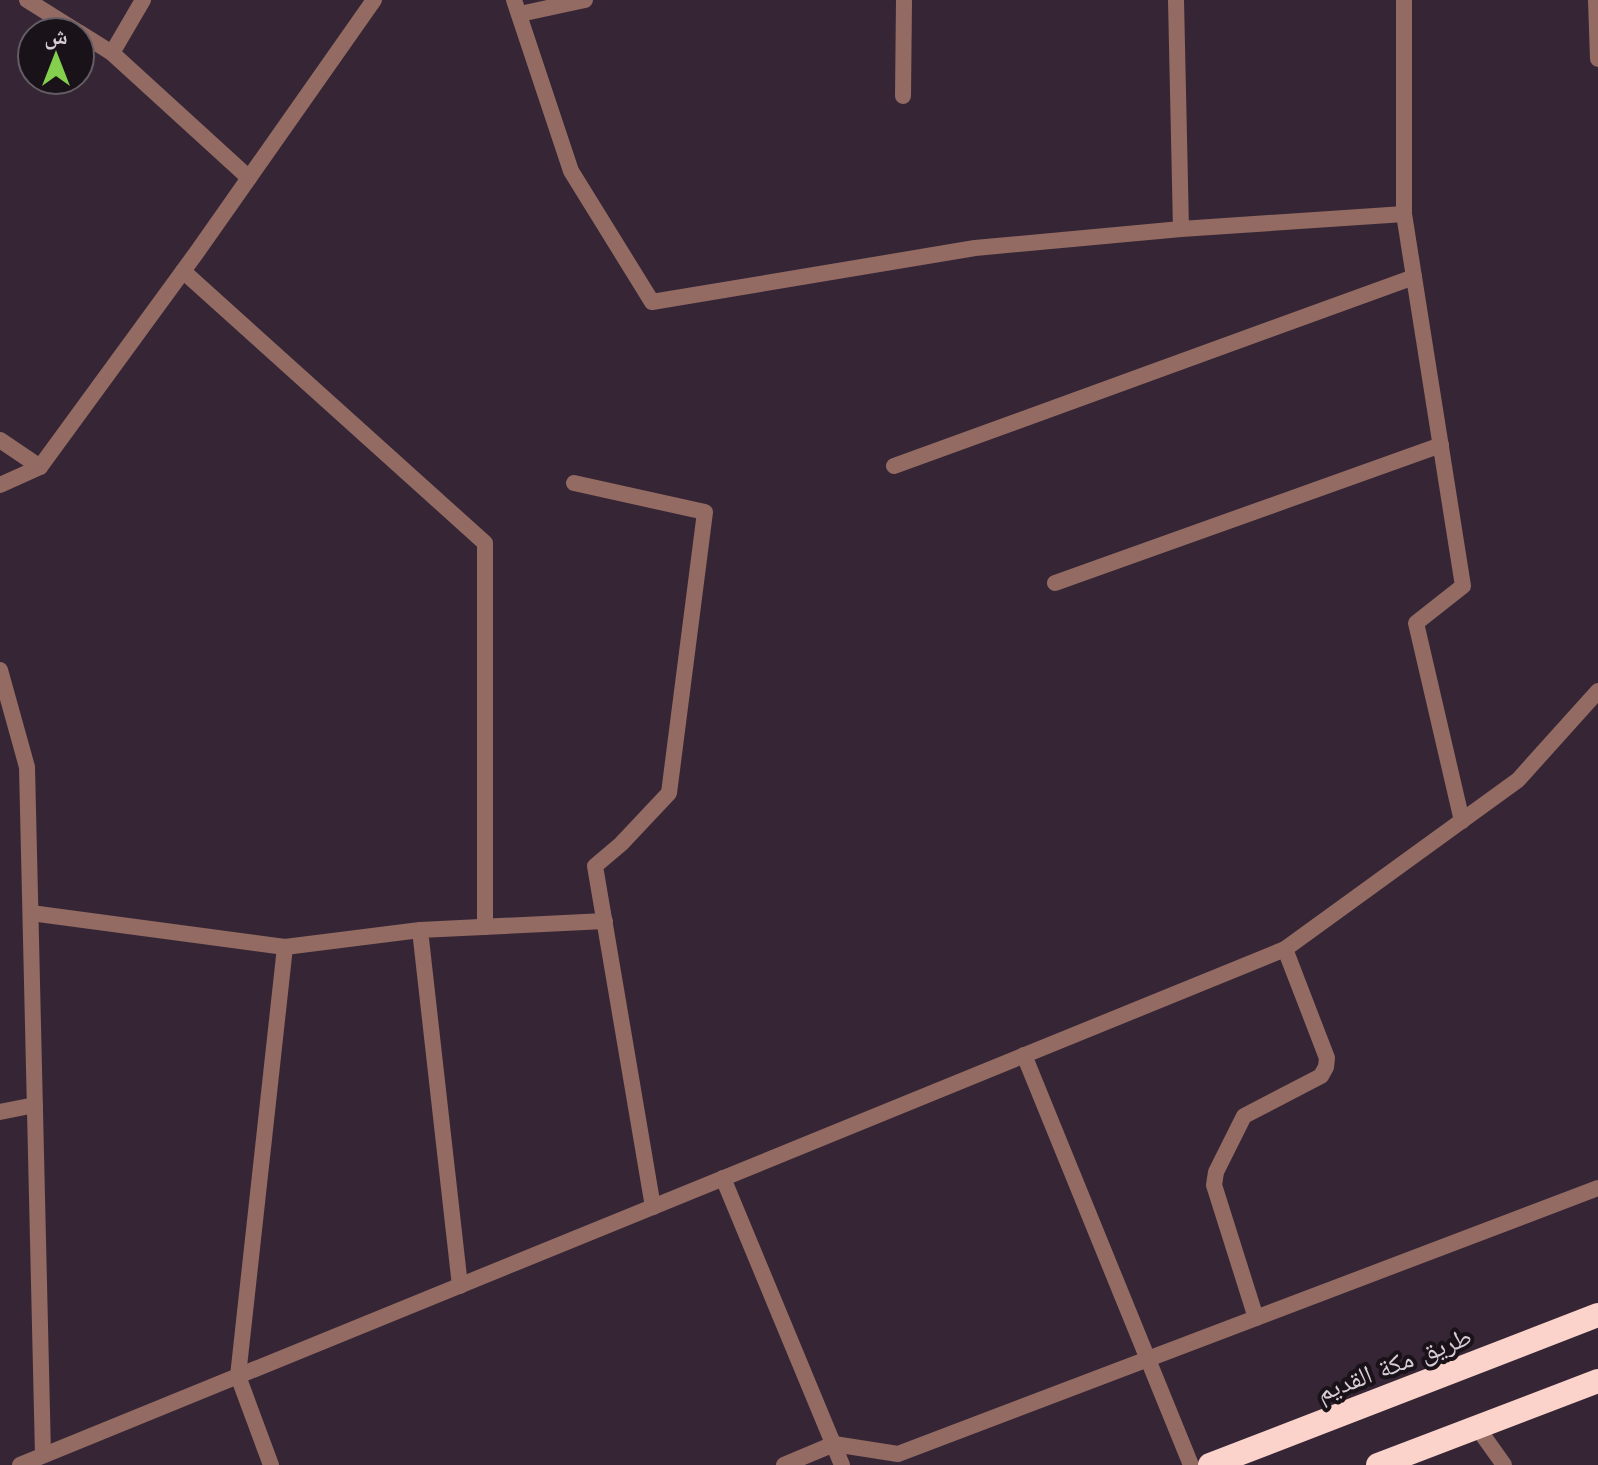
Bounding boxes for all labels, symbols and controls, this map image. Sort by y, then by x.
north arrow [16,16,96,96]
text: ش [44,24,68,50]
street label: طريق مكة القديم [1312,1321,1476,1409]

